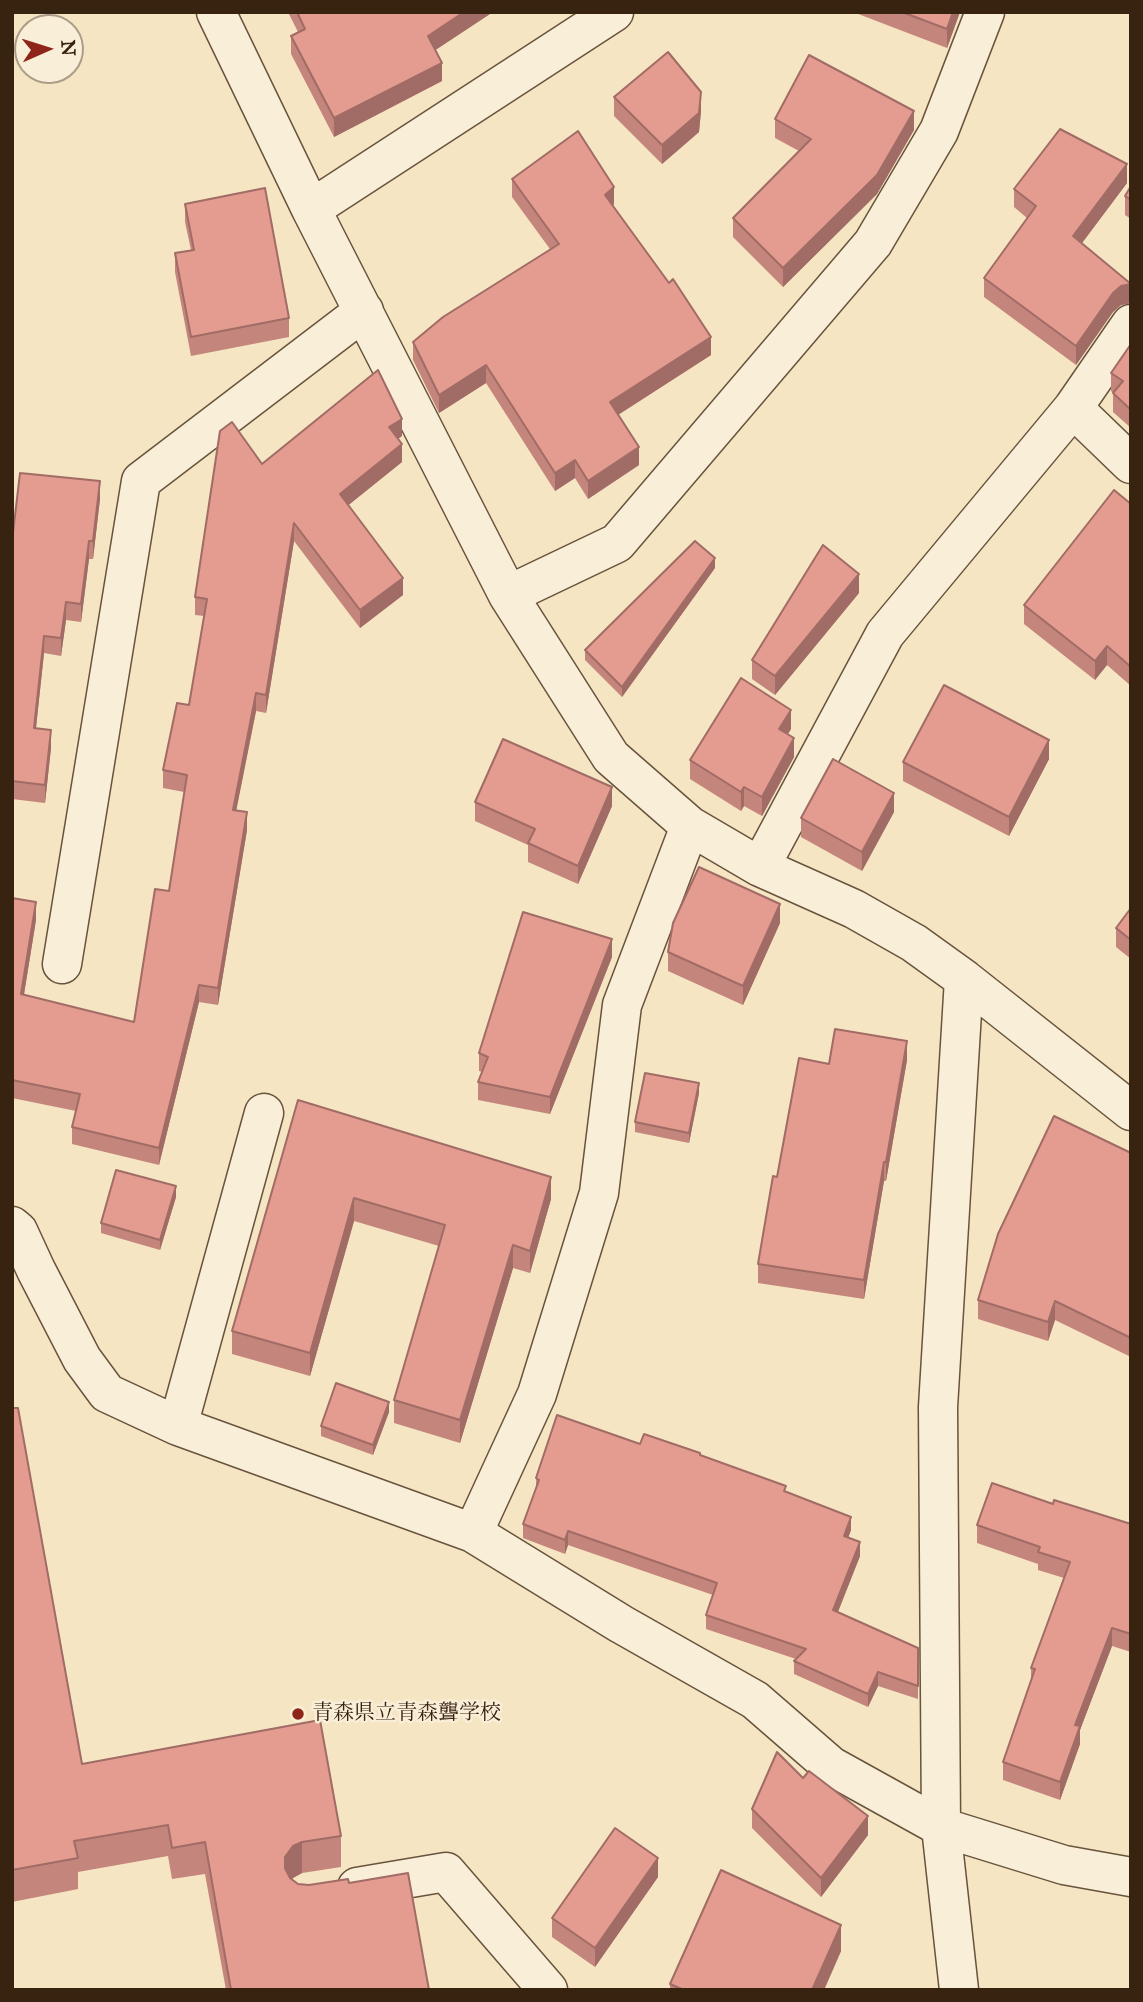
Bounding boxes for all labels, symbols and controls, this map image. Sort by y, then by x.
north arrow [14,14,84,84]
text: N [57,39,80,57]
place label: 青森県立青森聾学校 [312,1701,501,1727]
marker: 青森県立青森聾学校 [290,1706,306,1722]

